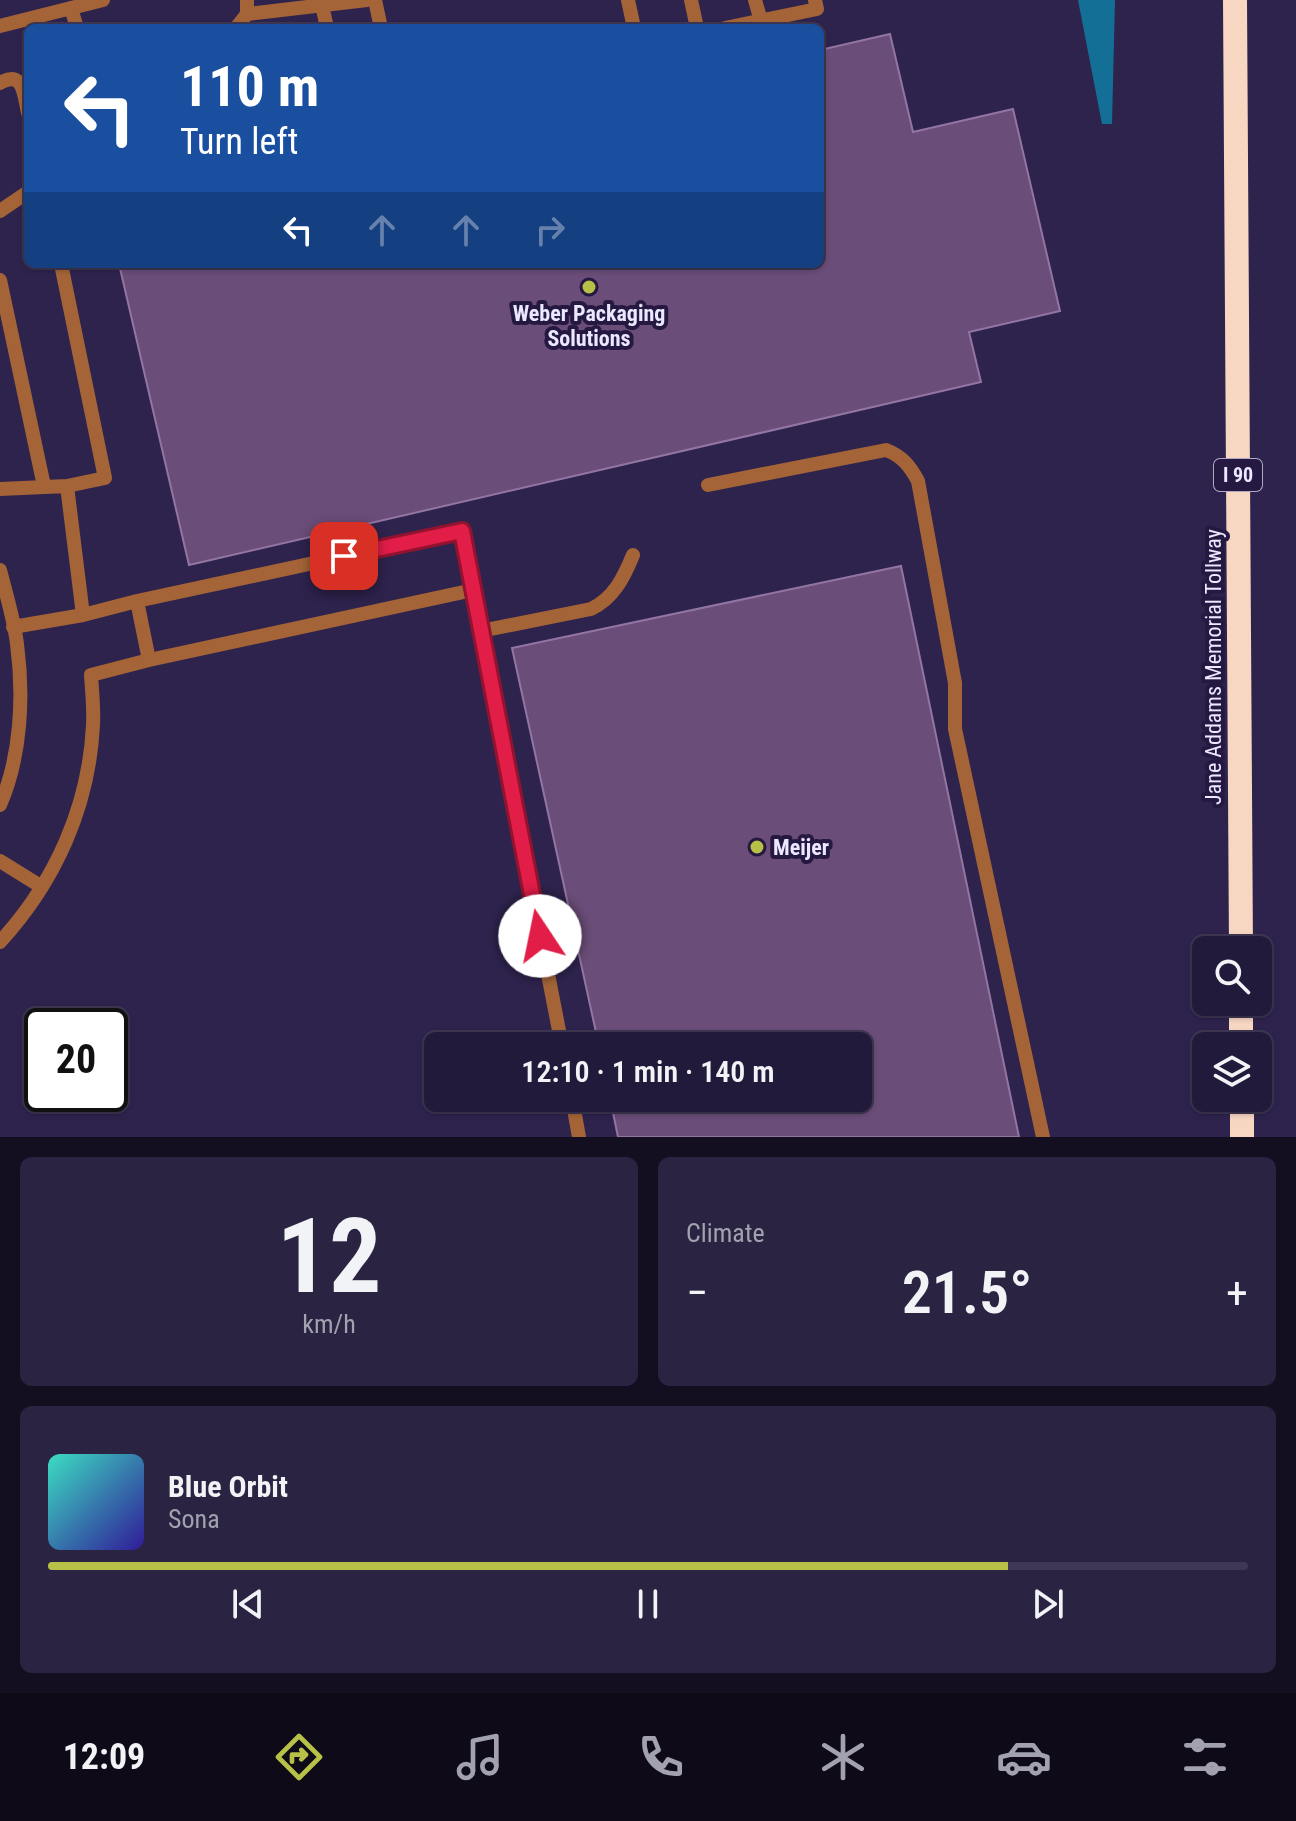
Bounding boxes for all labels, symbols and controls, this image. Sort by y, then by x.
text: 110 m [180,54,319,120]
icon: left [48,56,152,160]
text: Turn left [180,121,298,163]
icon: left [276,208,320,252]
icon: ahead [360,208,404,252]
icon: ahead [444,208,488,252]
icon: right [528,208,572,252]
marker: Weber Packaging Solutions [580,278,598,296]
place label: Weber Packaging Solutions [513,301,665,351]
road number: I 90 [1214,459,1262,491]
pin [310,522,378,590]
street label: Jane Addams Memorial Tollway [1201,529,1226,805]
icon: arrive [322,534,366,578]
place label: Meijer [773,835,829,860]
marker: Meijer [748,838,766,856]
position arrow [498,894,582,978]
map controls [1192,936,1272,1112]
button: search [1192,936,1272,1016]
speed limit sign: 20 [24,1008,128,1112]
button: layers [1192,1032,1272,1112]
text: 12:10 · 1 min · 140 m [521,1054,775,1089]
text: 12 [276,1196,382,1317]
text: Climate [686,1218,765,1248]
text: 21.5° [902,1257,1032,1328]
text: − [686,1267,708,1319]
text: + [1226,1267,1248,1319]
text: km/h [302,1309,356,1339]
text: Blue Orbit [168,1469,288,1504]
text: Sona [168,1504,220,1534]
icon: previous [226,1582,270,1626]
icon: pause [626,1582,670,1626]
icon: next [1026,1582,1070,1626]
icon: directions [271,1729,327,1785]
icon: music [452,1729,508,1785]
icon: phone [633,1729,689,1785]
icon: climate [815,1729,871,1785]
icon: car [996,1729,1052,1785]
icon: filters [1177,1729,1233,1785]
text: 12:09 [63,1736,145,1778]

